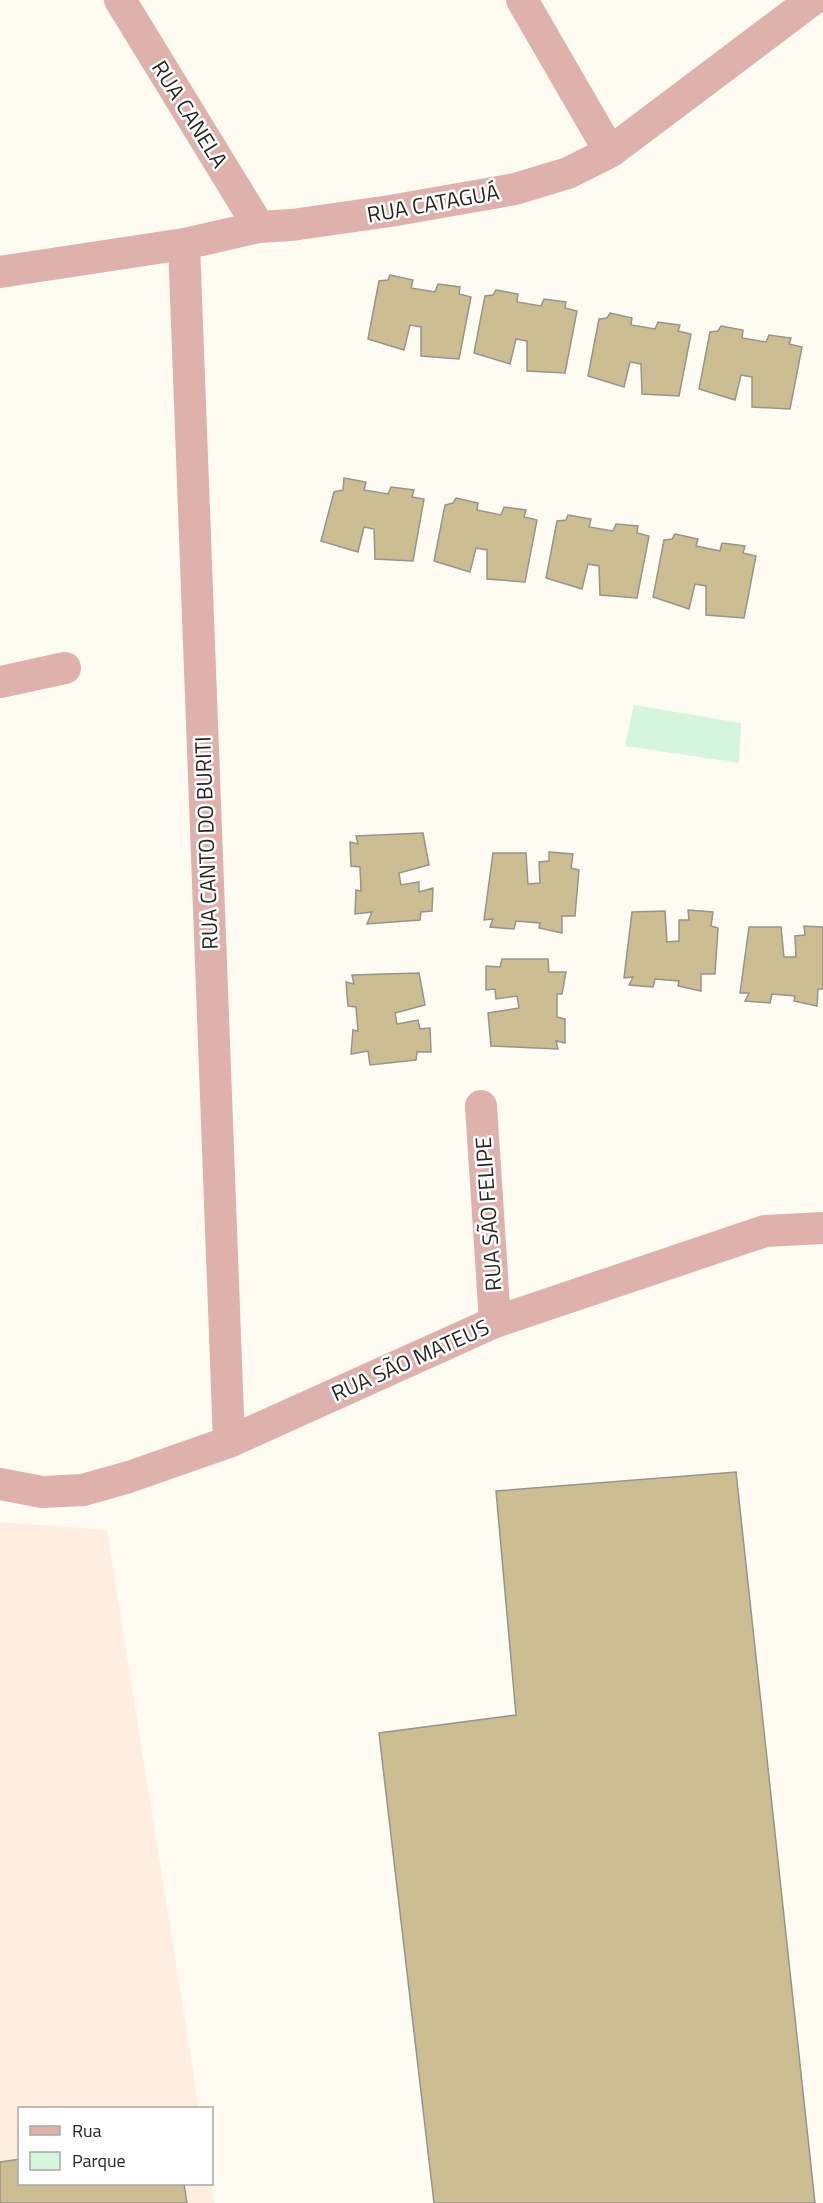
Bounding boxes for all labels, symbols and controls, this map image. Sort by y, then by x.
street label: RUA CANELA [143,54,237,174]
street label: RUA CATAGUÁ [364,175,502,231]
street label: RUA CANTO DO BURITI [185,736,227,950]
street label: RUA SÃO FELIPE [466,1136,510,1292]
street label: RUA SÃO MATEUS [326,1310,494,1410]
legend [18,2107,213,2185]
text: Rua [72,2117,102,2144]
text: Parque [72,2147,126,2174]

